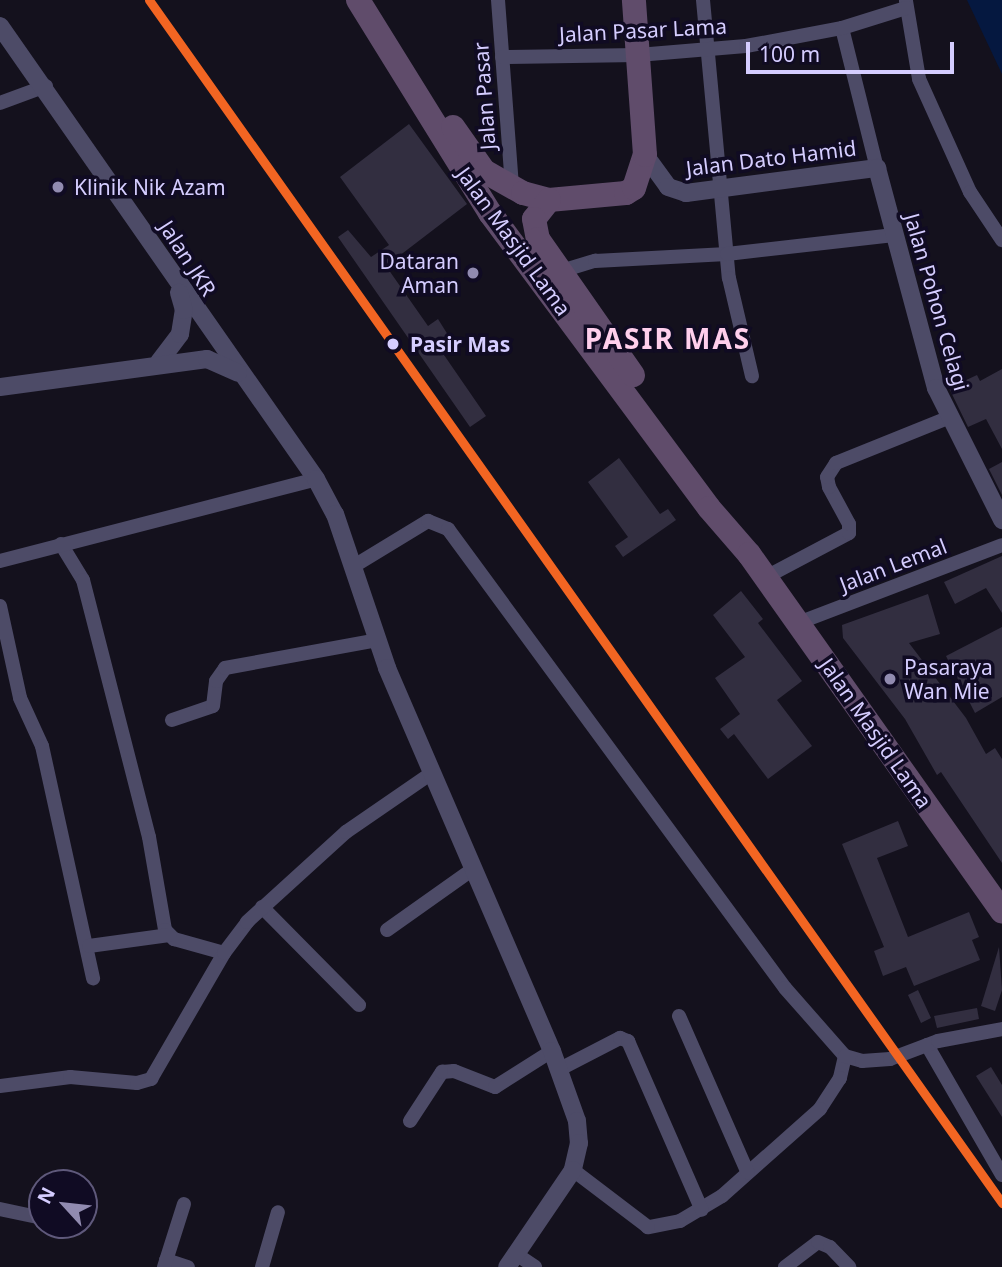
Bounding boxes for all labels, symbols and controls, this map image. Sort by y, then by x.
street label: Jalan Pasar Lama [559,13,727,47]
scale bar [750,28,958,72]
text: 100 m [759,40,820,68]
street label: Jalan Pasar [468,41,500,151]
street label: Jalan Dato Hamid [684,135,858,181]
street label: Jalan Masjid Lama [452,162,576,320]
place label: Klinik Nik Azam [74,174,226,200]
marker: Klinik Nik Azam [48,177,68,197]
street label: Jalan Pohon Celagi [900,210,974,394]
street label: Jalan JKR [154,216,222,300]
place label: Dataran Aman [380,248,459,298]
marker: Dataran Aman [465,265,481,281]
district label: PASIR MAS [586,321,750,355]
place label: Pasir Mas [410,331,510,357]
marker: Pasir Mas [382,333,404,355]
street label: Jalan Lemal [836,533,950,597]
street label: Jalan Masjid Lama [815,653,937,813]
place label: Pasaraya Wan Mie [904,654,993,704]
marker: Pasaraya Wan Mie [882,671,898,687]
north arrow [28,1169,98,1239]
text: N [31,1183,61,1208]

